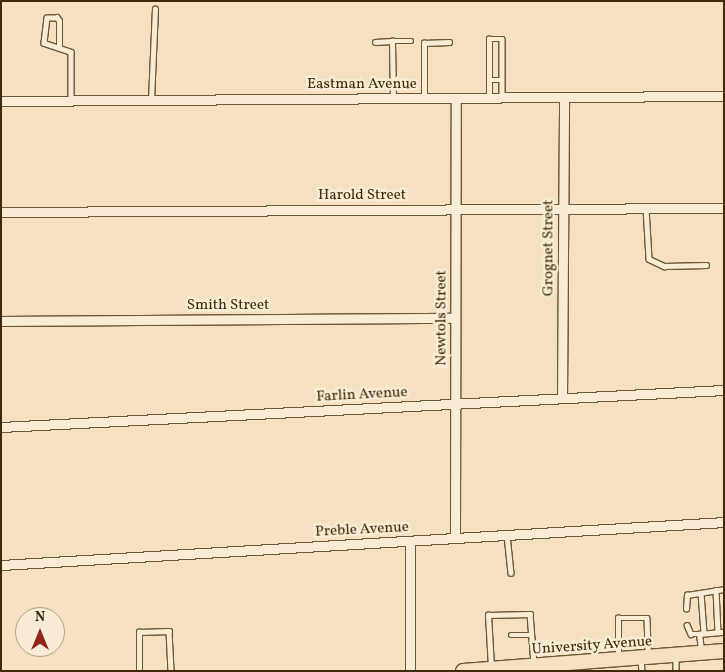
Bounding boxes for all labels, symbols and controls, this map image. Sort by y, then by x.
street label: Eastman Avenue [307,76,417,94]
street label: Harold Street [318,187,406,205]
street label: Grognet Street [540,200,558,296]
street label: Newtols Street [433,270,451,366]
street label: Smith Street [187,297,269,315]
street label: Farlin Avenue [316,384,408,406]
street label: Preble Avenue [315,519,409,541]
north arrow [15,607,65,657]
text: N [35,608,45,627]
street label: University Avenue [531,633,653,659]

